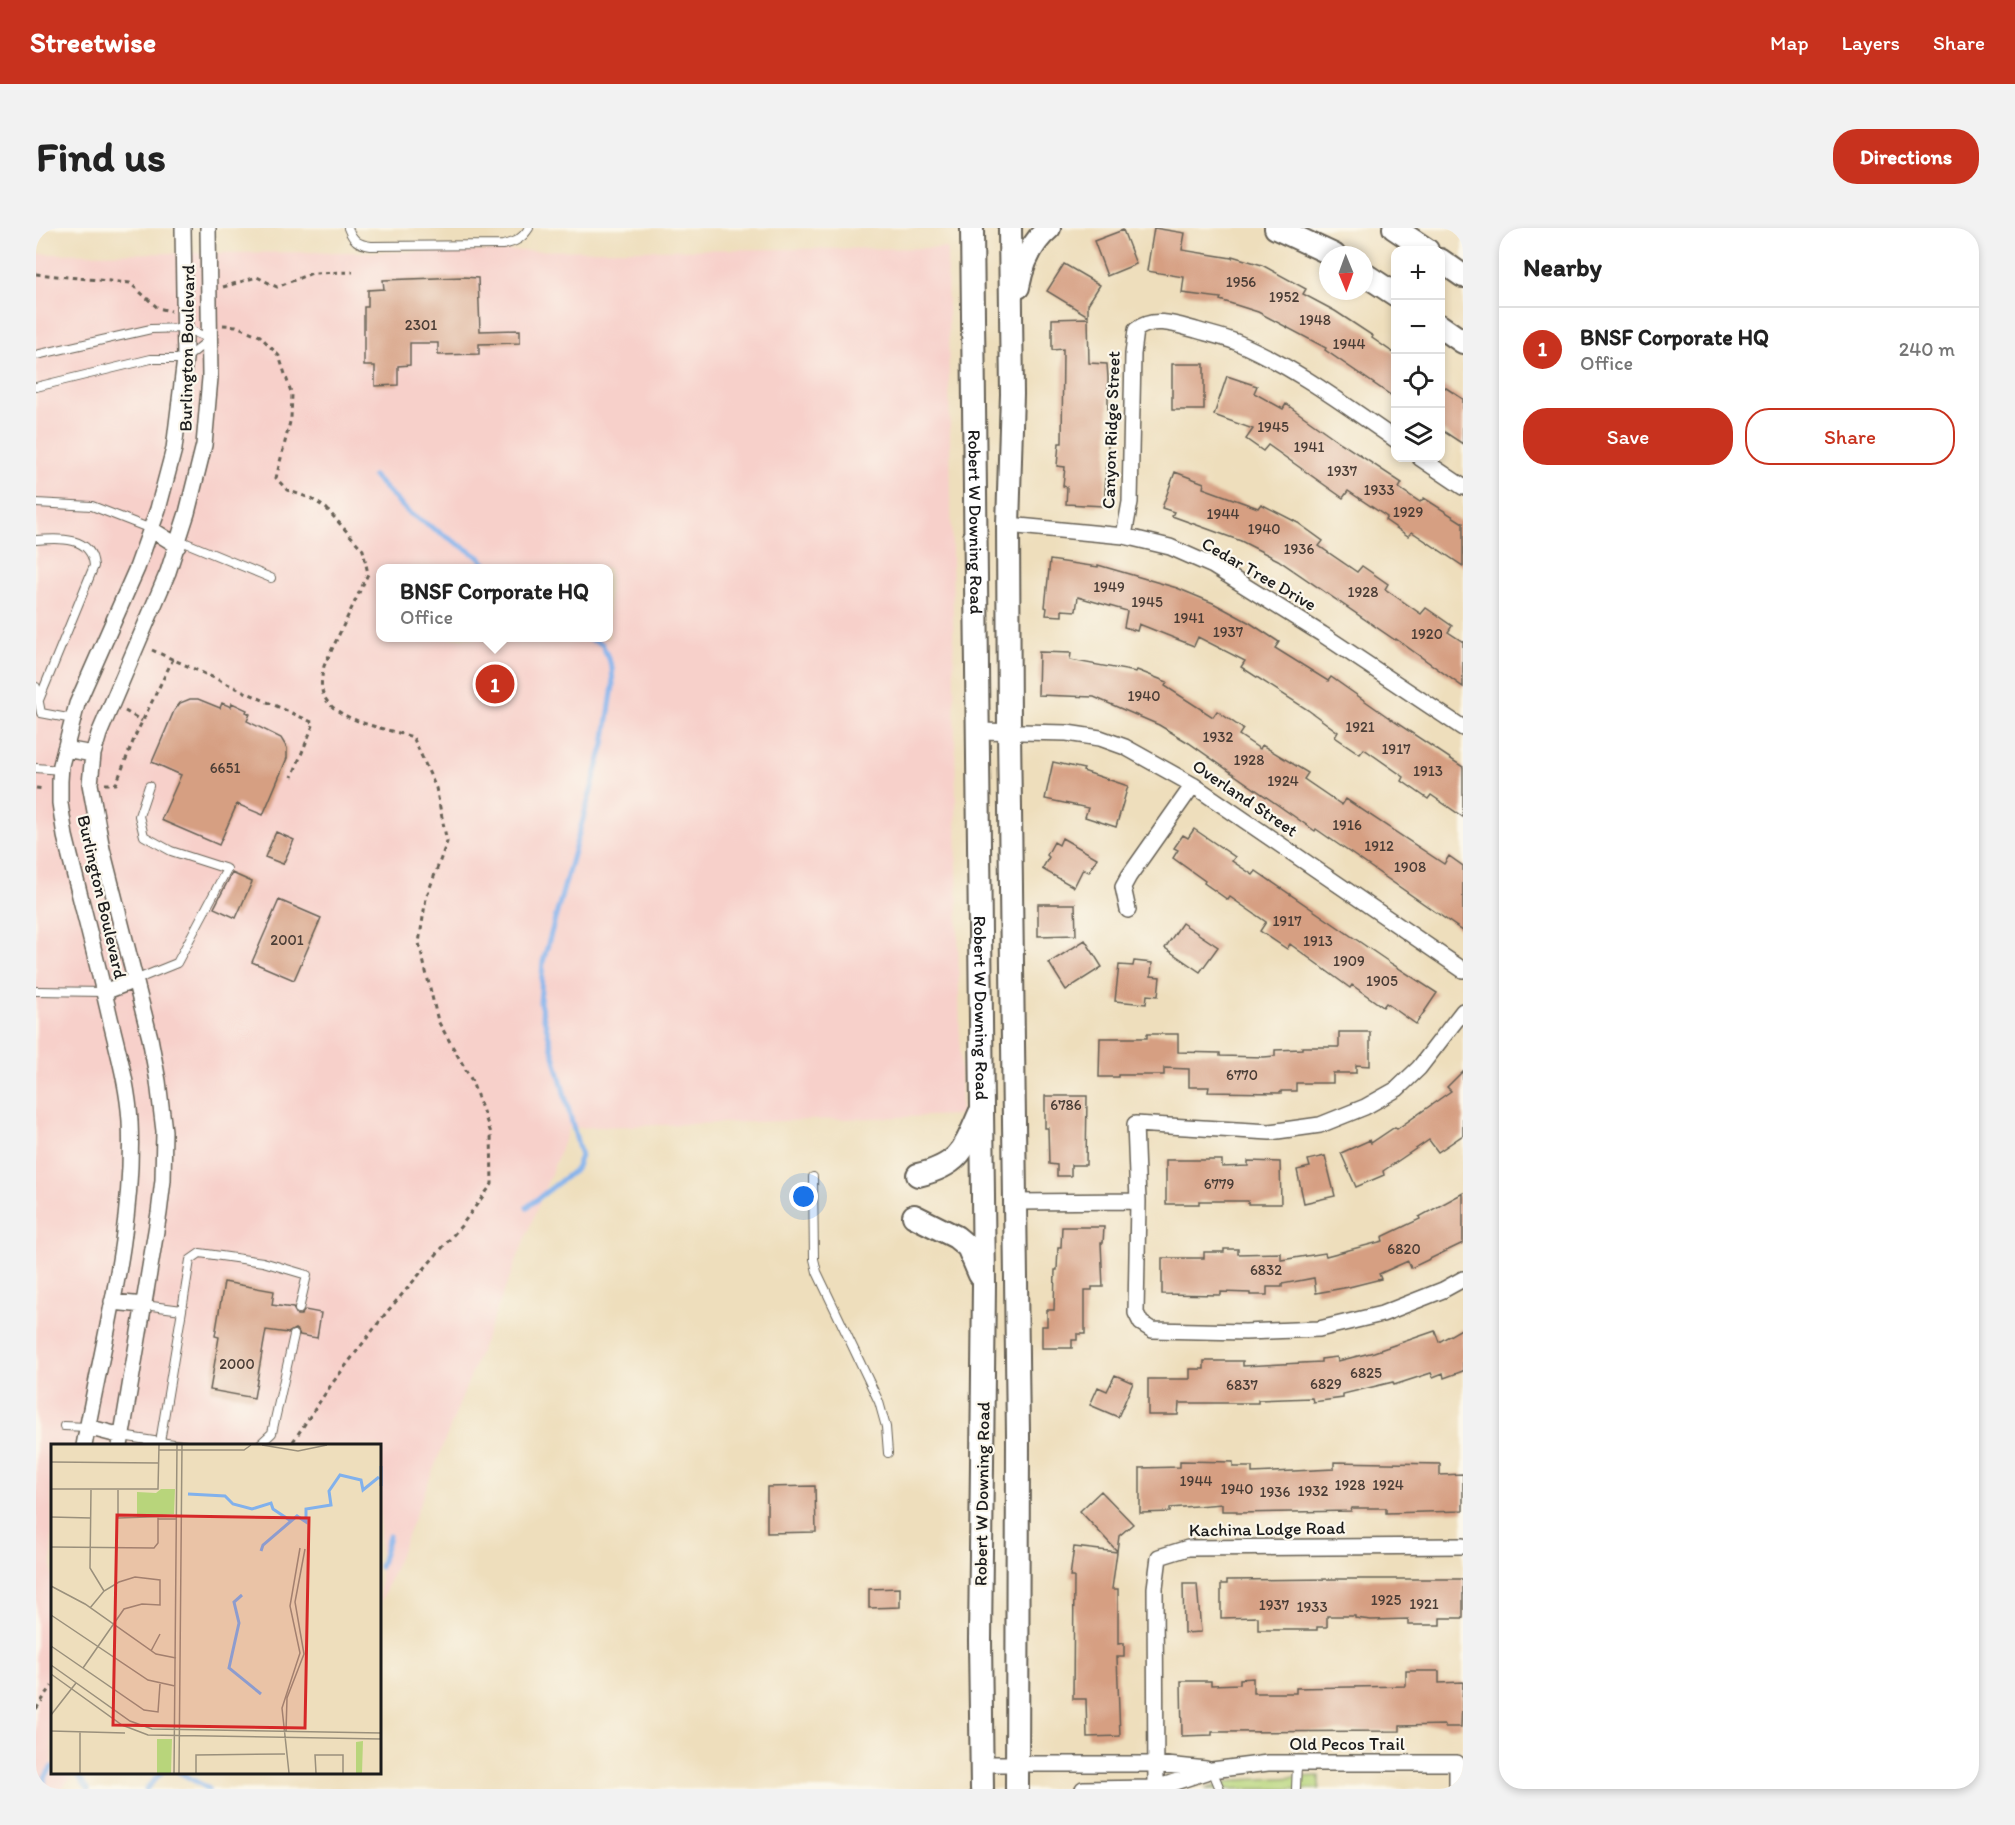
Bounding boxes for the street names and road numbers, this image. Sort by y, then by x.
street label: Burlington Boulevard [175,264,199,432]
street label: Canyon Ridge Street [1097,350,1125,509]
street label: Robert W Downing Road [963,430,987,615]
street label: Cedar Tree Drive [1198,532,1320,616]
street label: Overland Street [1188,755,1302,842]
street label: Burlington Boulevard [72,813,132,981]
street label: Robert W Downing Road [969,915,993,1101]
street label: Robert W Downing Road [969,1401,995,1586]
street label: Kachina Lodge Road [1189,1517,1345,1541]
street label: Old Pecos Trail [1289,1733,1405,1755]

